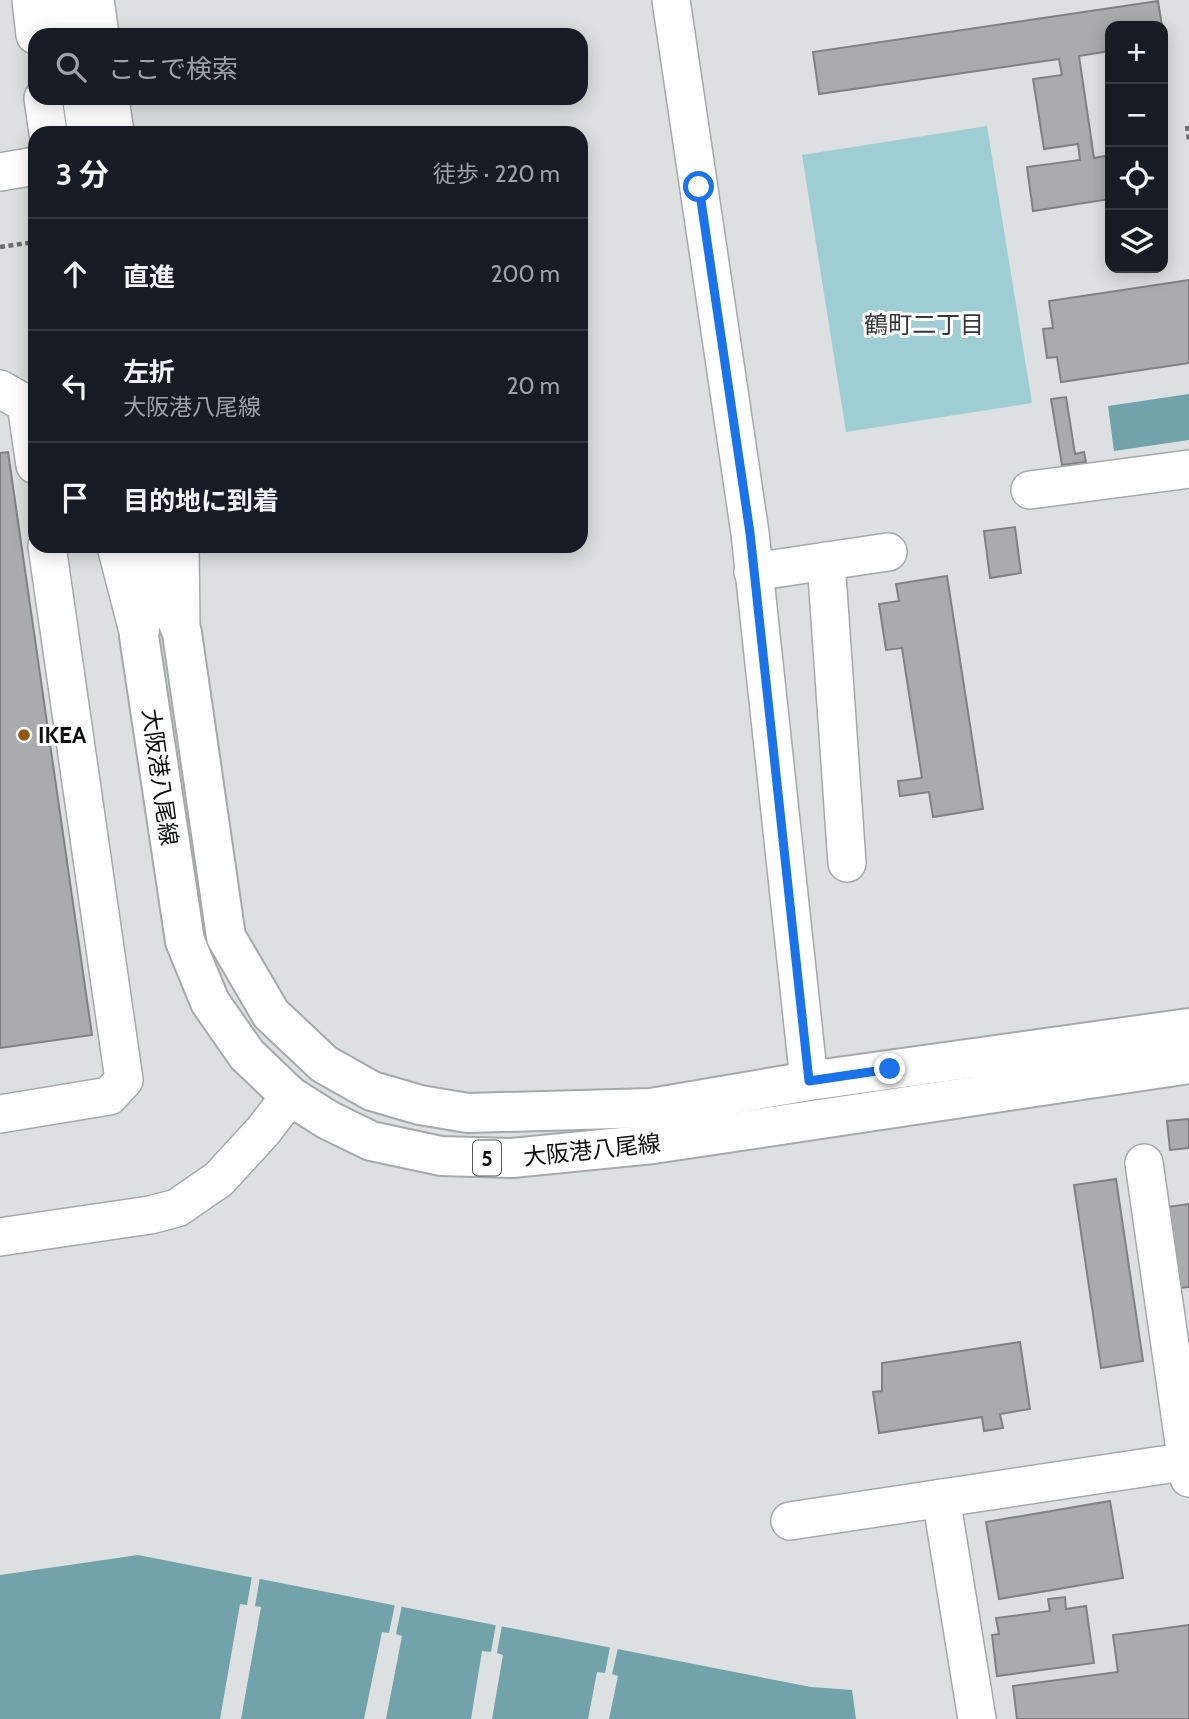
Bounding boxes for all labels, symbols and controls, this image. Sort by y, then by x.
map controls [1105,21,1168,273]
button: + [1105,21,1168,84]
search box [28,28,588,105]
icon: search [52,48,90,86]
text: ここで検索 [108,53,238,85]
button: − [1105,84,1168,147]
button: locate [1105,147,1168,210]
text: 3 分 [56,156,109,193]
text: 徒歩 · 220 m [433,160,560,188]
route start [683,171,714,202]
button: layers [1105,210,1168,273]
icon: ahead [56,255,94,293]
text: 200 m [490,260,560,288]
text: 直進 [123,261,175,293]
district label: 鶴町二丁目 [864,310,984,339]
text: 左折 [123,356,175,388]
icon: left [56,367,94,405]
text: 20 m [507,372,560,400]
text: 大阪港八尾線 [123,393,261,421]
icon: arrive [56,479,94,517]
text: 目的地に到着 [123,485,279,517]
street label: 大阪港八尾線 [137,707,183,847]
place label: IKEA [38,721,87,749]
marker: IKEA [16,727,32,743]
route end [874,1053,905,1084]
street label: 大阪港八尾線 [522,1129,662,1171]
road number: 5 [473,1140,501,1176]

